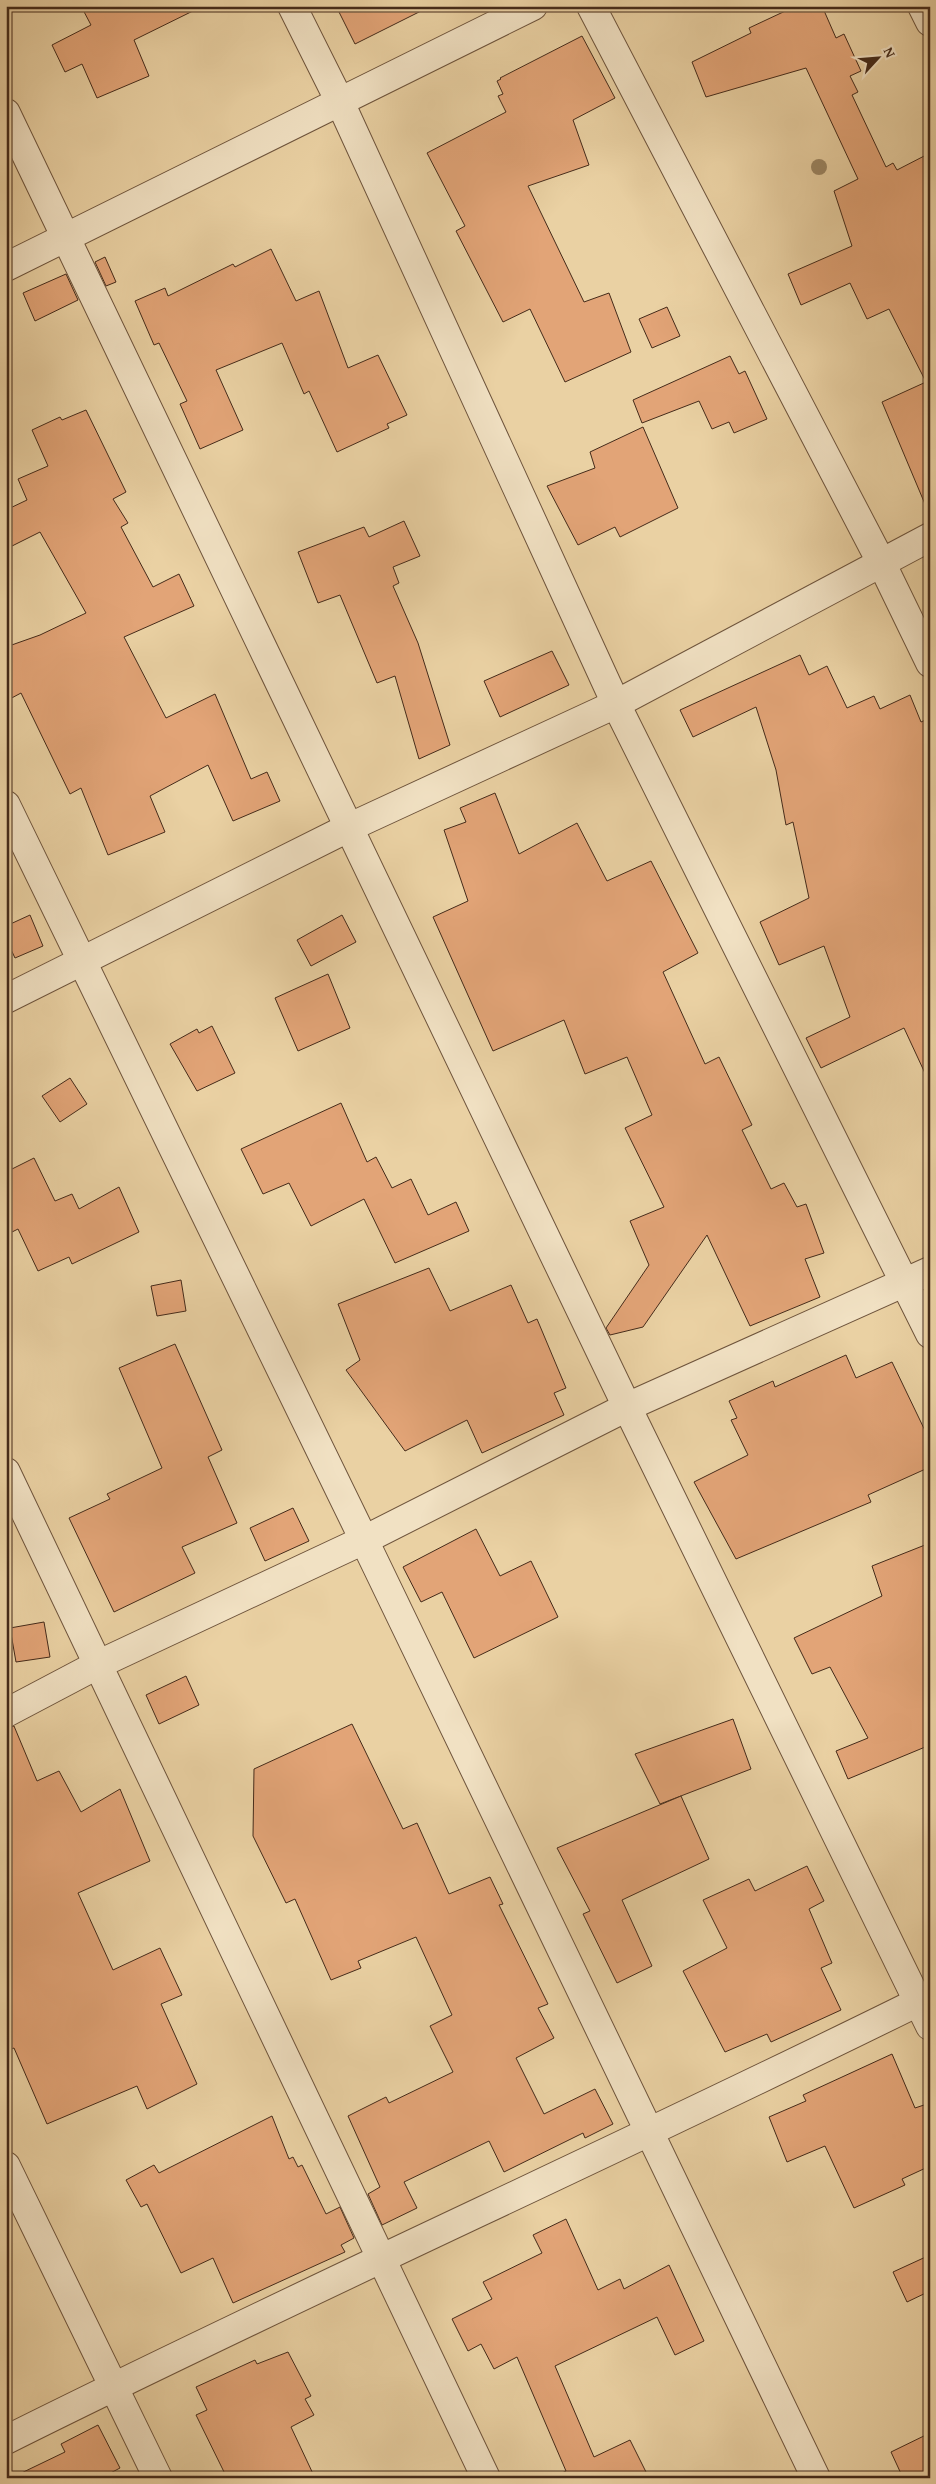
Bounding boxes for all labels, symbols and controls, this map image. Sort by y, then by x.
north arrow [854,32,904,82]
text: N [879,44,901,61]

